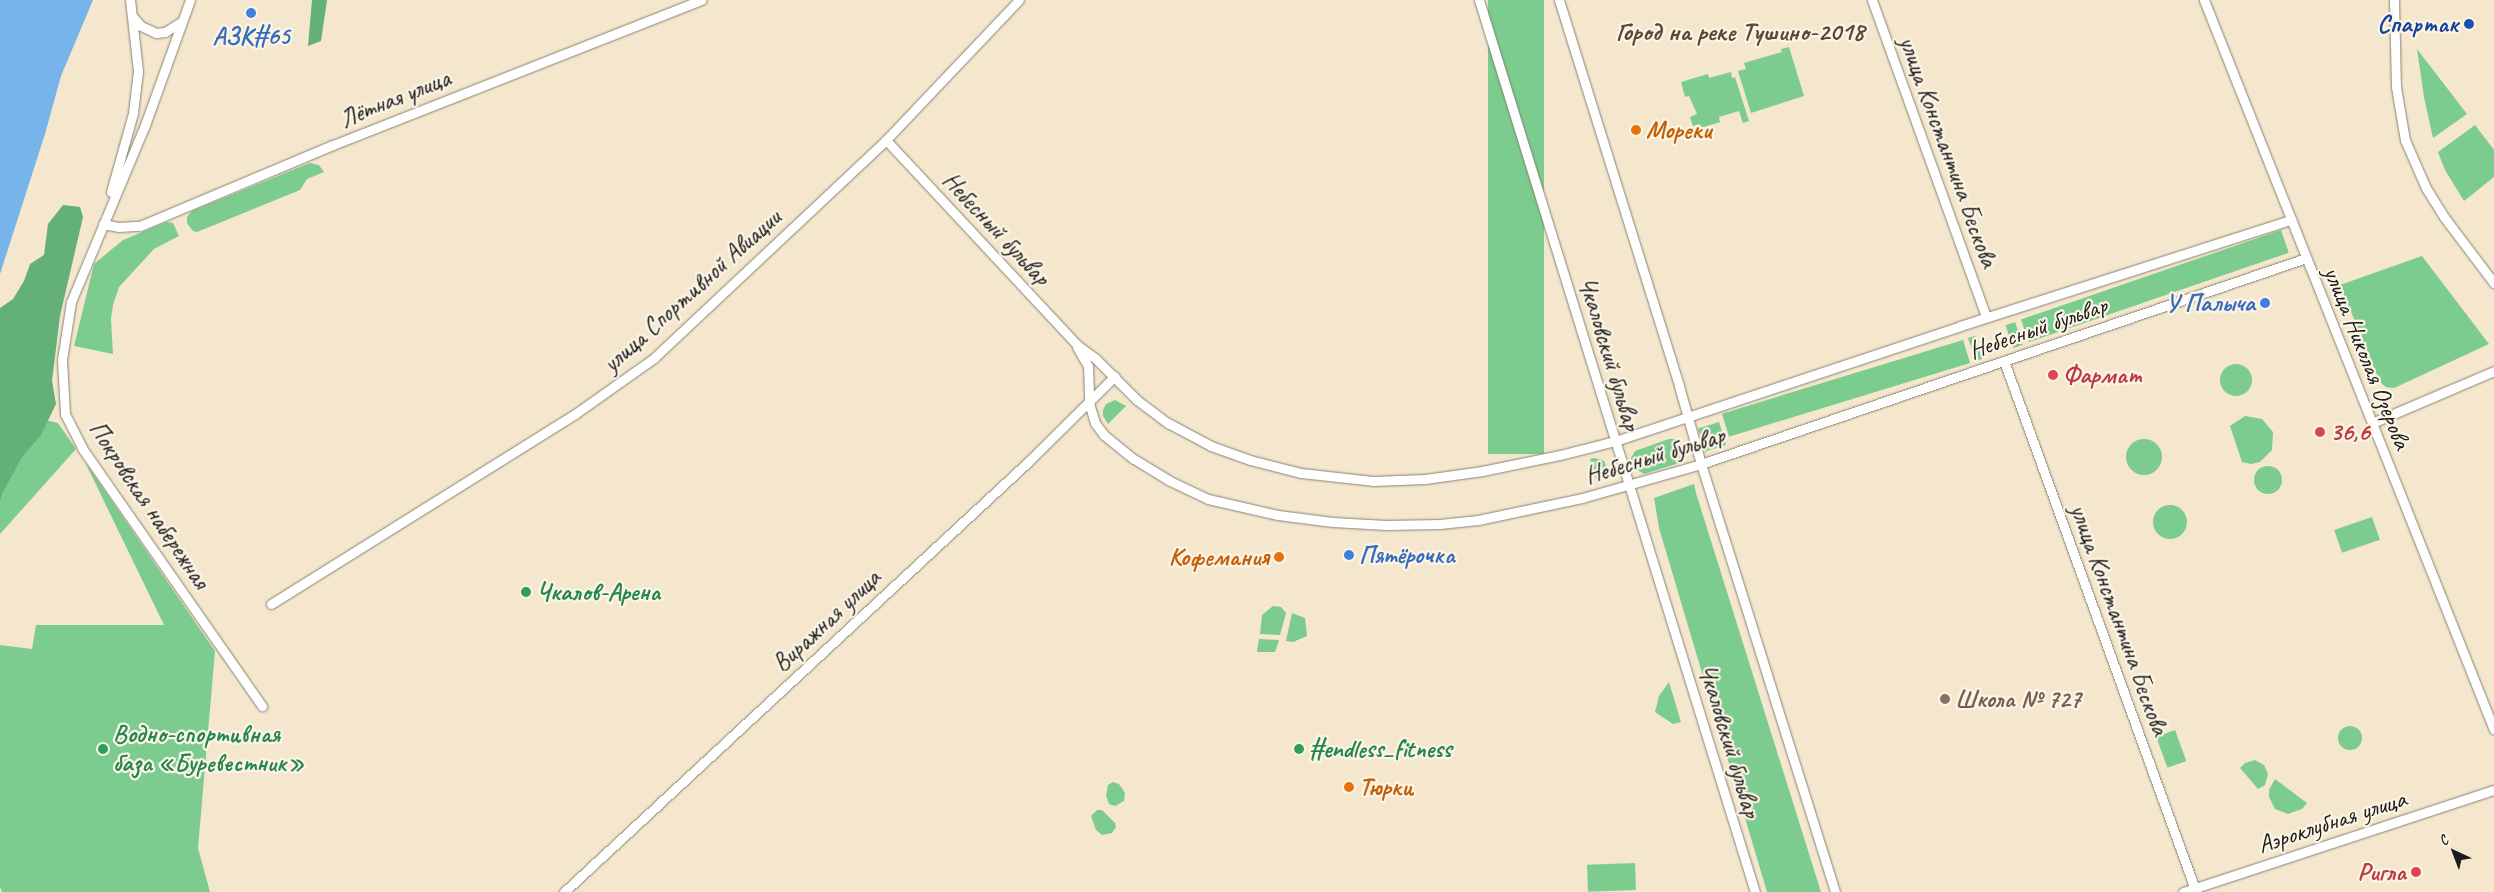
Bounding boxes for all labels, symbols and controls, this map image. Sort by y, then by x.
marker: АЗК#65 [245,7,257,19]
place label: Спартак [2377,9,2458,39]
district label: Город на реке Тушино-2018 [1615,16,1865,48]
marker: Спартак [2462,17,2476,31]
place label: АЗК#65 [212,21,290,51]
street label: улица Константина Бескова [1892,32,2004,272]
street label: Лётная улица [335,63,455,135]
place label: Мореки [1646,115,1712,145]
marker: Мореки [1630,124,1642,136]
street label: Небесный бульвар [936,166,1056,292]
street label: улица Спортивной Авиации [597,204,787,378]
street label: улица Николая Озерова [2317,264,2417,452]
street label: Чкаловский бульвар [1571,274,1647,434]
place label: У Палыча [2165,288,2255,318]
street label: Небесный бульвар [1965,290,2111,366]
marker: У Палыча [2259,297,2271,309]
place label: Фармат [2063,360,2142,390]
marker: Фармат [2047,369,2059,381]
street label: Покровская набережная [81,415,217,595]
place label: 36,6 [2330,417,2370,447]
street label: Небесный бульвар [1582,421,1728,491]
marker: 36,6 [2314,426,2326,438]
street label: улица Константина Бескова [2063,500,2175,740]
place label: Пятёрочка [1359,540,1455,570]
place label: Кофемания [1169,542,1269,572]
marker: Пятёрочка [1343,549,1355,561]
marker: Кофемания [1273,551,1285,563]
street label: Виражная улица [766,563,888,679]
place label: Чкалов-Арена [536,577,660,607]
marker: Чкалов-Арена [520,586,532,598]
street label: Чкаловский бульвар [1691,661,1767,821]
place label: Школа № 727 [1955,684,2081,714]
marker: Школа № 727 [1939,693,1951,705]
place label: Водно-спортивная база «Буревестник» [113,720,304,779]
place label: #endless_fitness [1309,734,1451,764]
marker: Водно-спортивная база «Буревестник» [97,743,109,755]
marker: #endless_fitness [1293,743,1305,755]
place label: Тюрки [1359,772,1413,802]
marker: Тюрки [1343,781,1355,793]
street label: Аэроклубная улица [2253,784,2411,860]
north arrow [2429,827,2479,877]
text: С [2435,832,2452,849]
place label: Ригла [2357,857,2406,887]
marker: Ригла [2410,866,2422,878]

